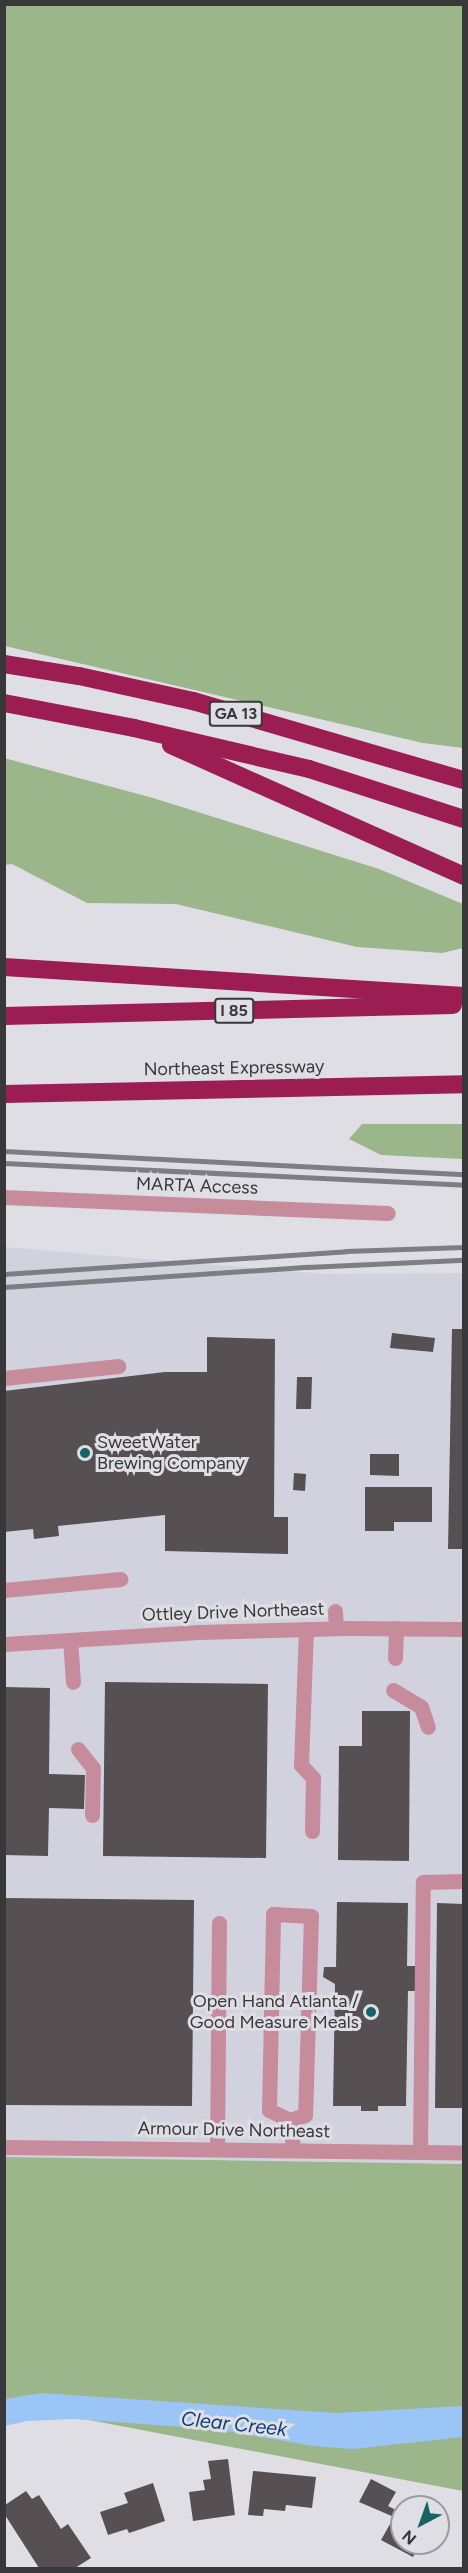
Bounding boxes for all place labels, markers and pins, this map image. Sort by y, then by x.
place label: SweetWater Brewing Company [97,1432,245,1474]
marker: SweetWater Brewing Company [78,1446,92,1460]
place label: Open Hand Atlanta / Good Measure Meals [190,1991,359,2034]
marker: Open Hand Atlanta / Good Measure Meals [364,2005,378,2019]

